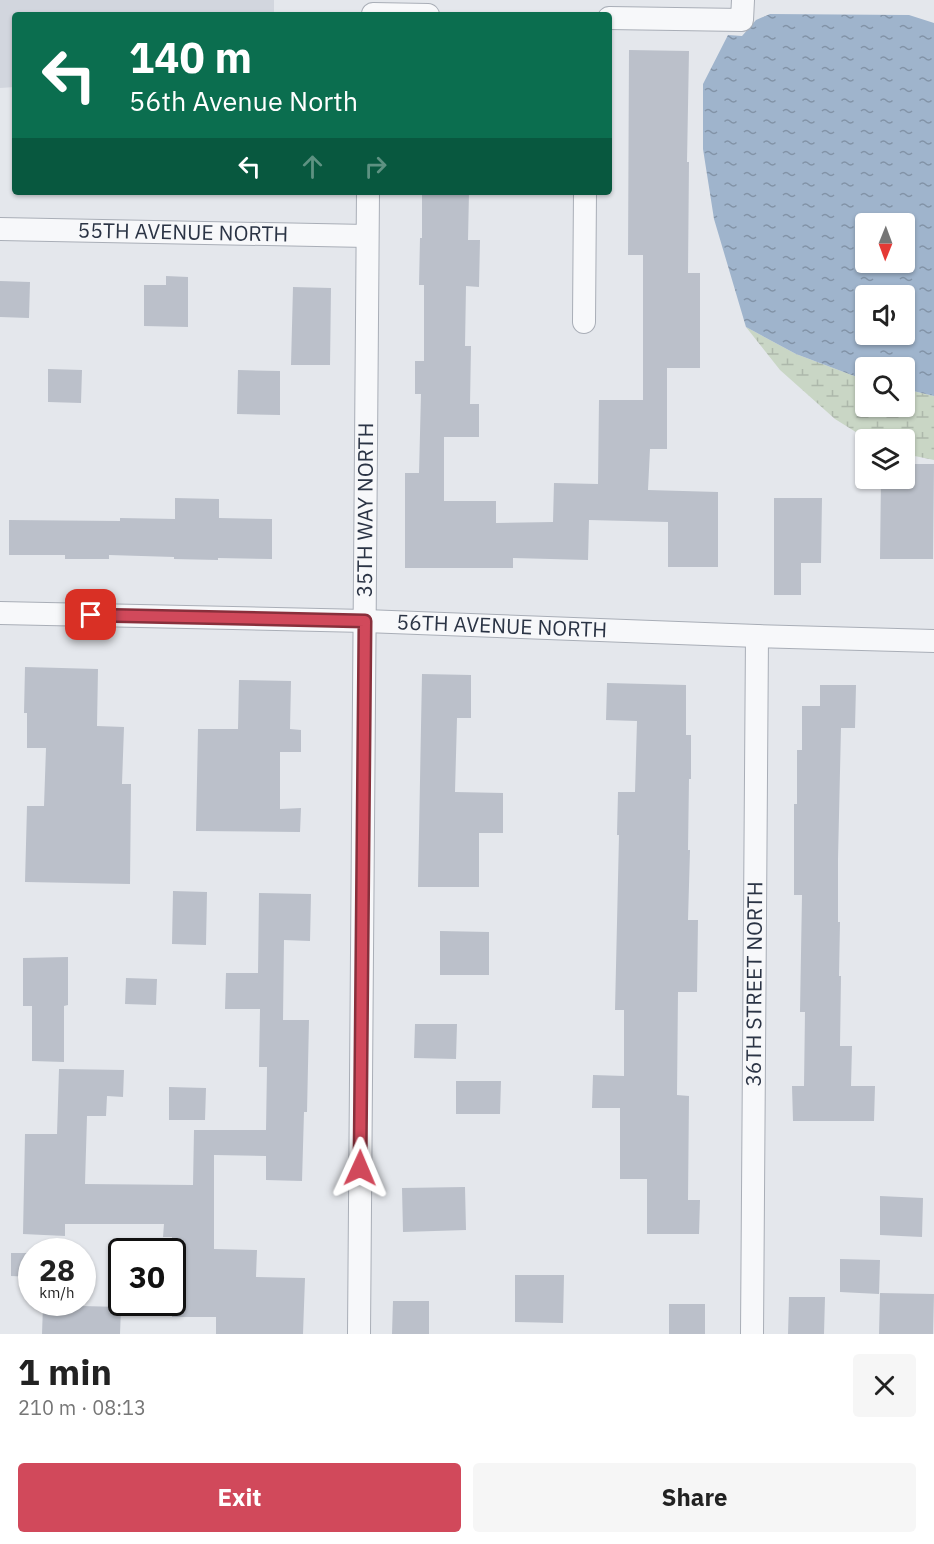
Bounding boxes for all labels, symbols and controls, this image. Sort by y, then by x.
text: 140 m [129,30,252,85]
icon: left [30,36,108,114]
text: 56th Avenue North [129,83,358,118]
icon: left [233,150,266,183]
icon: ahead [296,150,329,183]
icon: right [359,150,392,183]
north arrow [855,213,915,273]
map controls [855,213,915,489]
street label: 55TH AVENUE NORTH [77,215,289,247]
button: sound [855,285,915,345]
button: search [855,357,915,417]
street label: 35TH WAY NORTH [350,422,379,598]
button: layers [855,429,915,489]
pin [65,589,116,640]
icon: arrive [74,598,107,631]
street label: 56TH AVENUE NORTH [396,607,608,643]
street label: 36TH STREET NORTH [739,881,768,1087]
position arrow [328,1136,392,1200]
speed limit sign: 30 [108,1238,186,1316]
text: 28 [39,1250,75,1289]
text: km/h [39,1283,75,1302]
text: 1 min [18,1348,112,1395]
button: close [853,1354,916,1417]
text: 210 m · 08:13 [18,1394,146,1421]
button: Exit [18,1463,461,1532]
button: Share [473,1463,916,1532]

